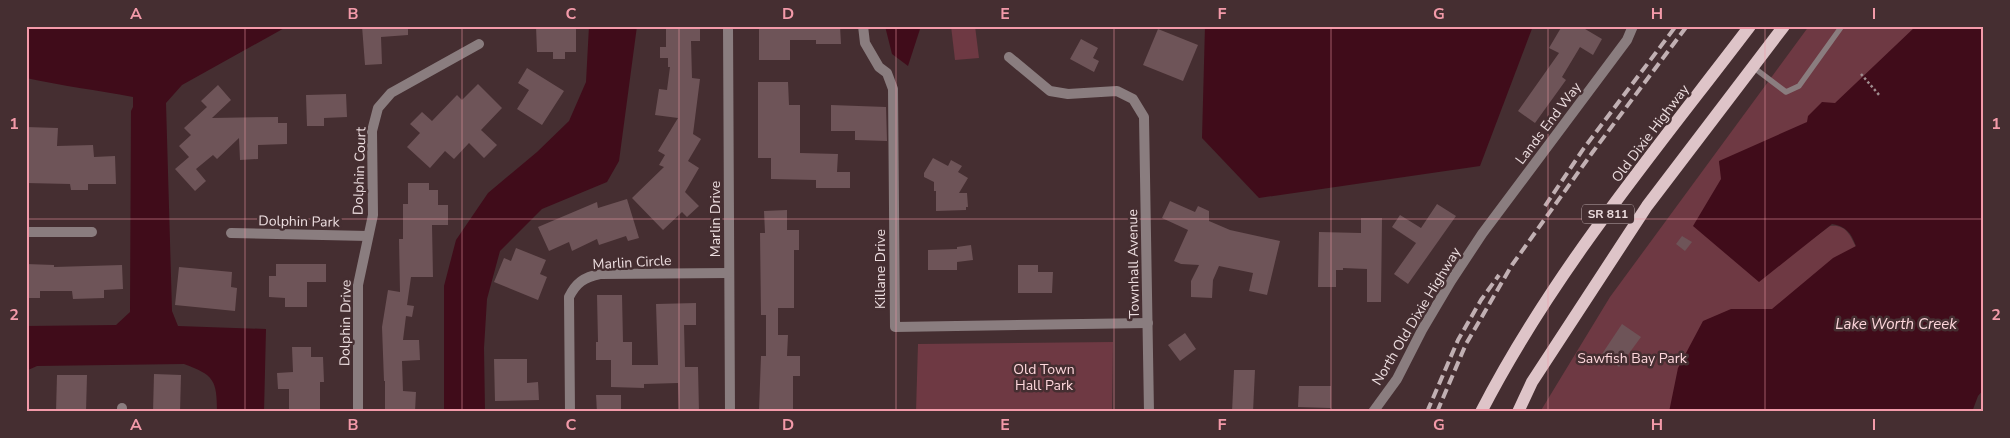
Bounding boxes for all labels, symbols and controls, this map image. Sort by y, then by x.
text: A [130,3,142,25]
text: B [347,3,359,25]
text: C [566,3,577,25]
text: D [782,3,794,25]
text: E [1000,3,1010,25]
text: F [1218,3,1227,25]
text: G [1433,3,1445,25]
text: H [1651,3,1663,25]
text: I [1872,3,1876,25]
street label: Lands End Way [1511,78,1586,168]
street label: Old Dixie Highway [1607,80,1694,186]
text: 1 [9,113,19,135]
text: 1 [1991,113,2001,135]
street label: Dolphin Court [348,127,371,215]
street label: Marlin Drive [706,181,725,257]
road number: SR 811 [1582,204,1634,223]
street label: Townhall Avenue [1123,209,1144,319]
street label: Dolphin Park [258,211,341,232]
street label: Killane Drive [871,229,890,309]
street label: North Old Dixie Highway [1368,243,1466,389]
street label: Marlin Circle [592,251,672,274]
street label: Dolphin Drive [335,280,356,366]
text: 2 [9,304,19,326]
text: 2 [1991,304,2001,326]
water label: Lake Worth Creek [1835,314,1957,334]
park label: Sawfish Bay Park [1577,349,1688,368]
park label: Old Town Hall Park [1013,360,1075,395]
text: A [130,414,142,436]
text: B [347,414,359,436]
text: C [566,414,577,436]
text: D [782,414,794,436]
text: E [1000,414,1010,436]
text: F [1218,414,1227,436]
text: G [1433,414,1445,436]
text: H [1651,414,1663,436]
text: I [1872,414,1876,436]

